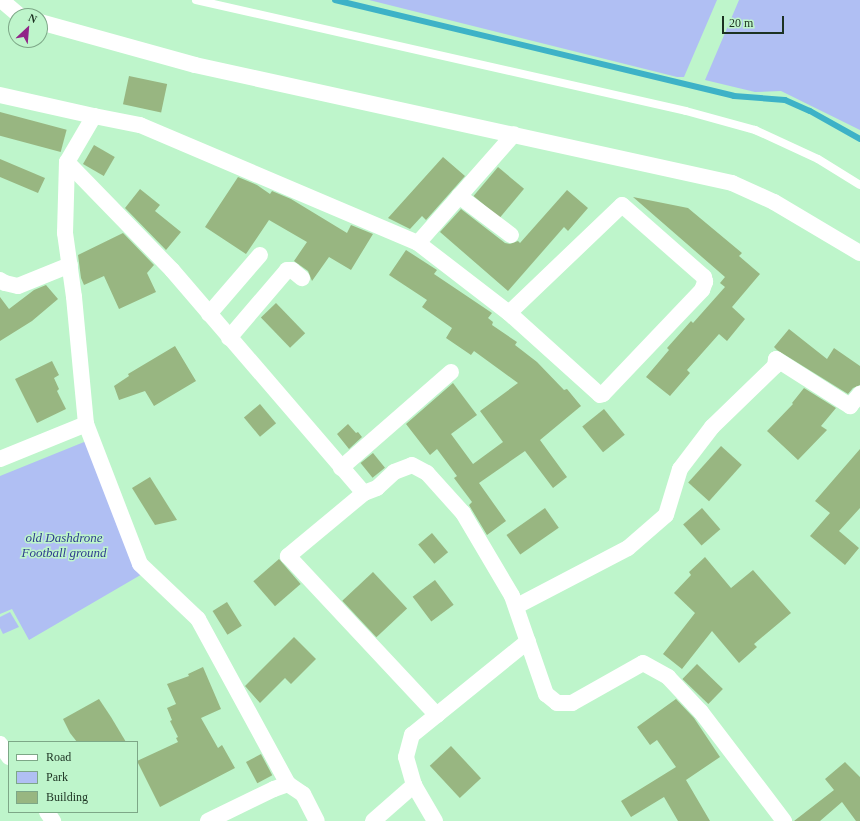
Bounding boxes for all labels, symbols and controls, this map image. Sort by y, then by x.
north arrow [8,8,48,48]
scale bar [724,8,786,34]
text: N [27,11,39,25]
text: 20 m [729,16,753,30]
park label: old Dashdrone Football ground [21,531,107,562]
legend [8,741,138,813]
text: Road [46,750,71,764]
text: Park [46,770,68,784]
text: Building [46,790,88,804]

